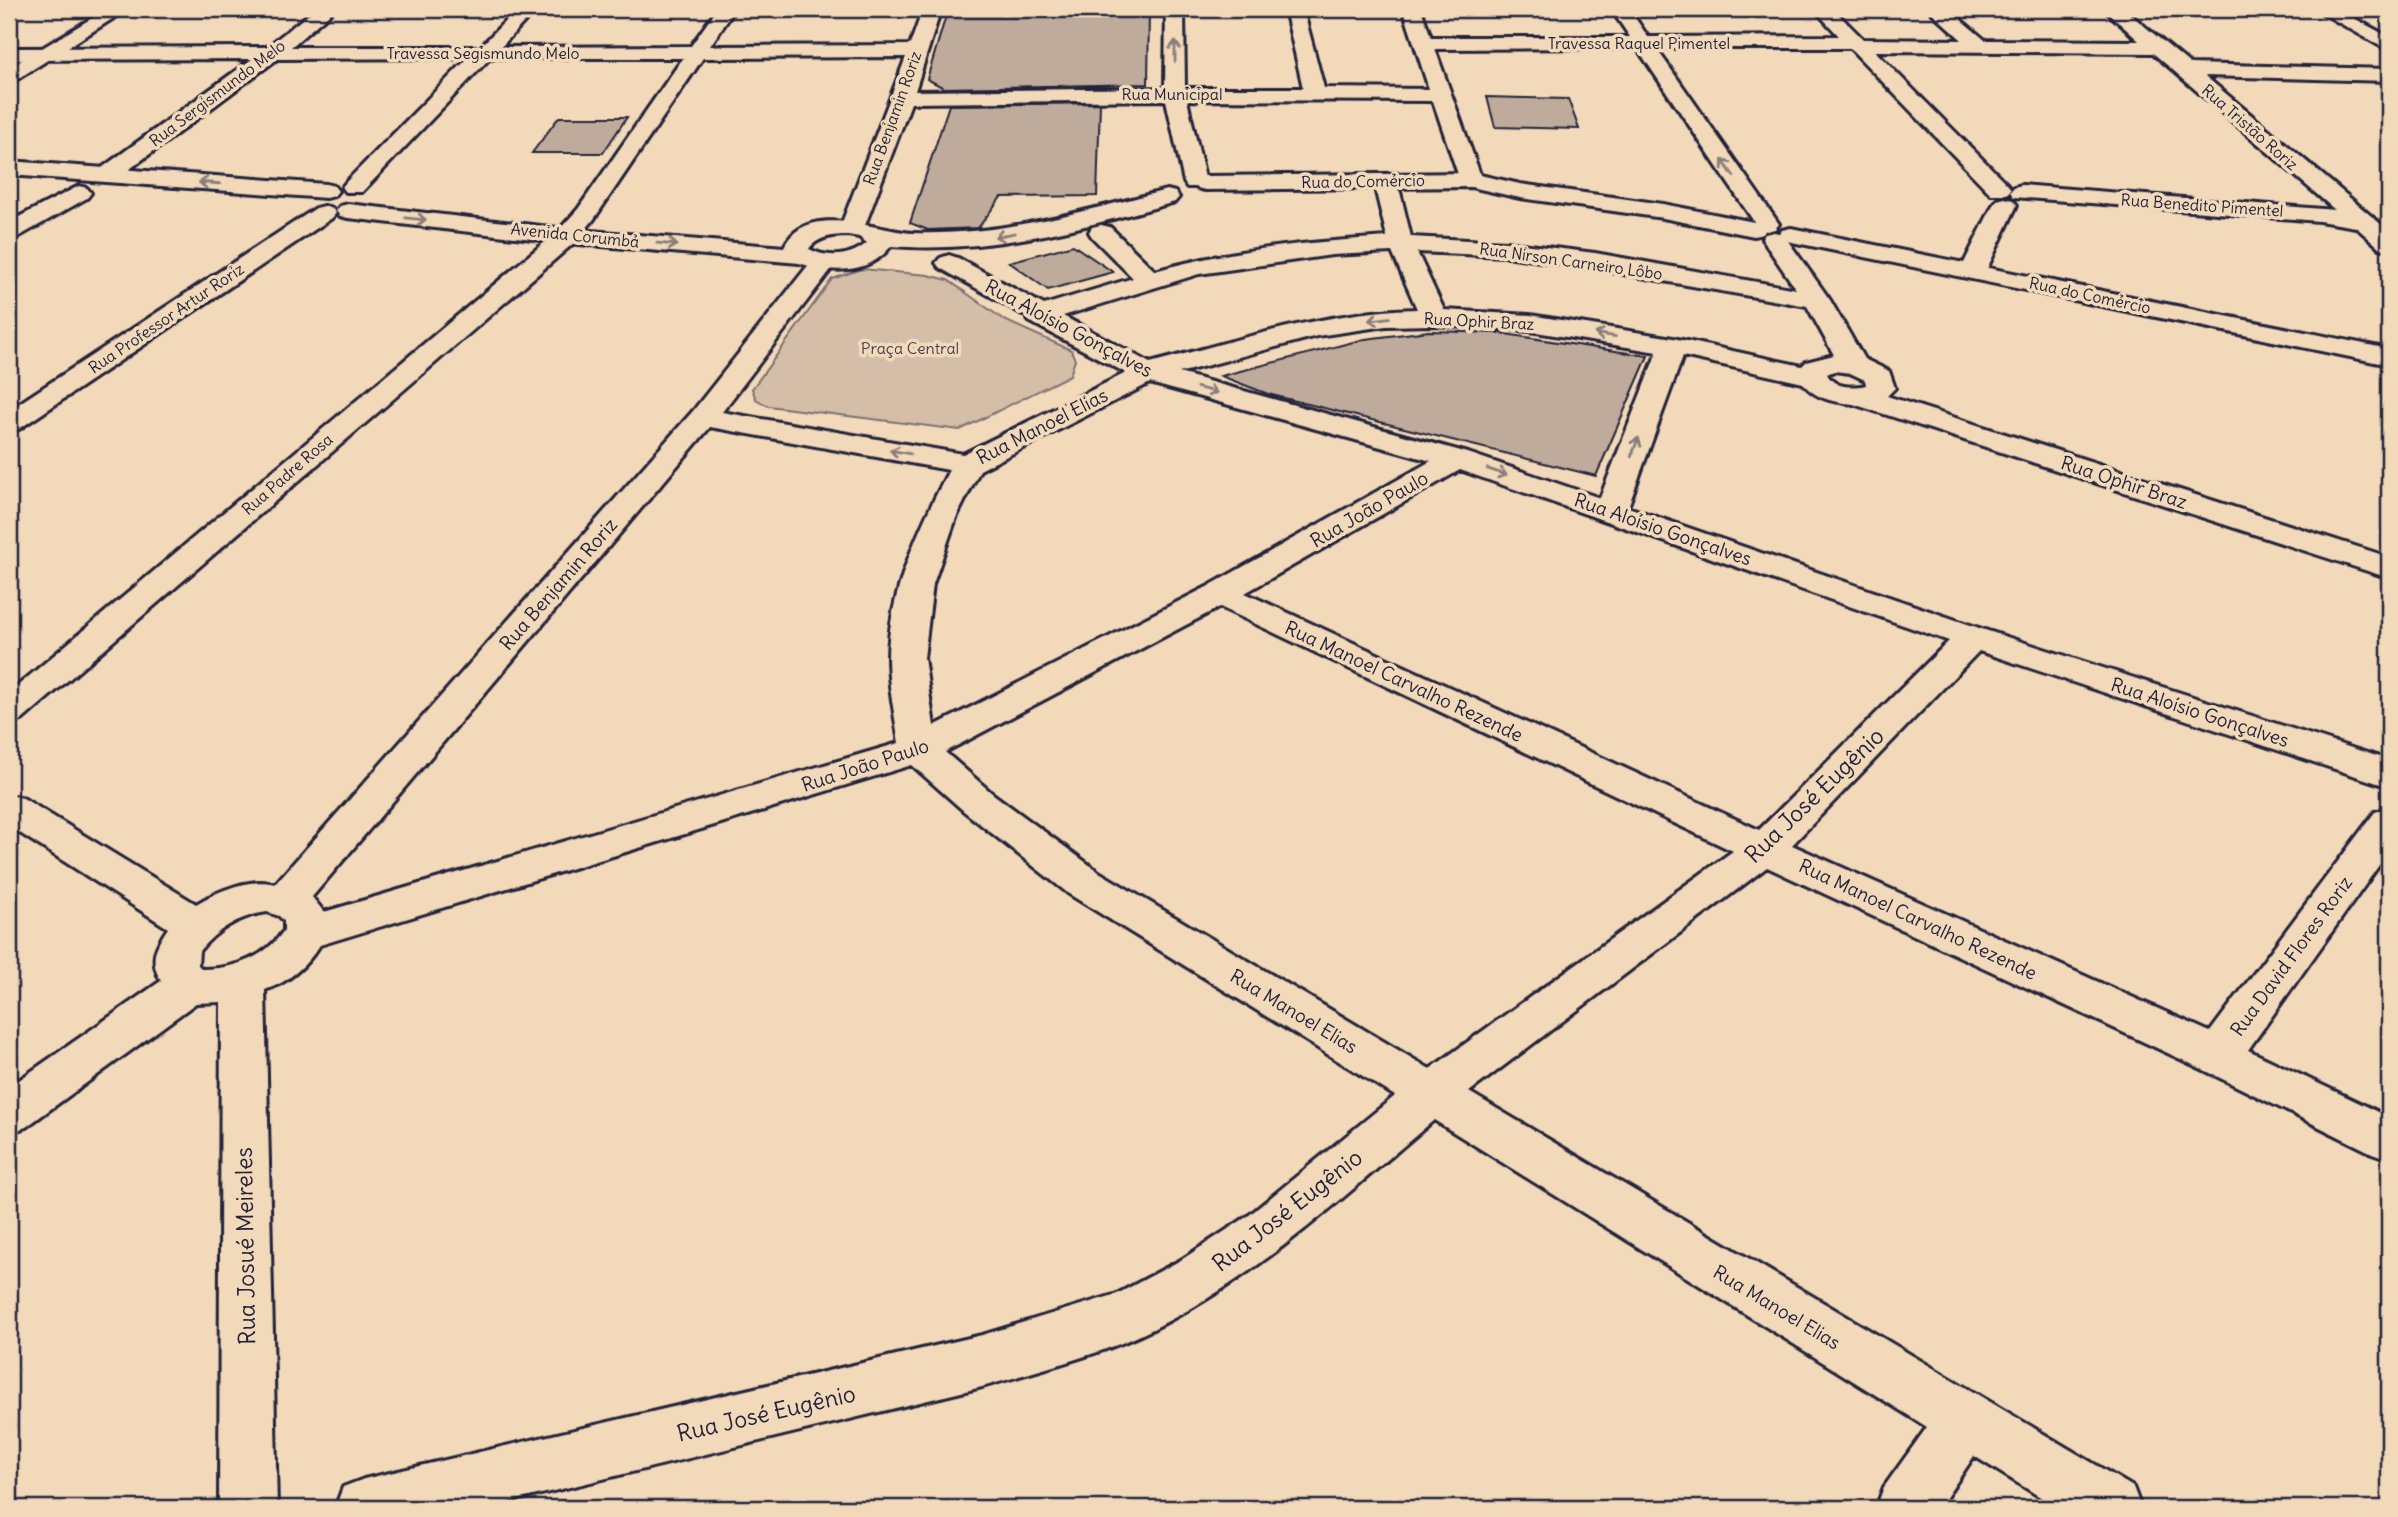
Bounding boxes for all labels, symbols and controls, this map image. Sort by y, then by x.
street label: Travessa Raquel Pimentel [1548,33,1730,53]
street label: Rua Sergismundo Melo [145,35,289,151]
one-way arrow [1168,40,1182,63]
street label: Travessa Segismundo Melo [387,43,579,63]
street label: Rua Benjamin Roriz [859,48,926,188]
street label: Rua Tristão Roriz [2198,80,2302,174]
street label: Rua Municipal [1122,84,1222,104]
one-way arrow [1721,159,1735,178]
street label: Rua do Comércio [1301,170,1425,192]
one-way arrow [198,176,221,189]
street label: Rua Benedito Pimentel [2120,189,2284,221]
one-way arrow [404,212,427,225]
street label: Avenida Corumbá [510,218,640,252]
one-way arrow [994,229,1017,243]
one-way arrow [655,238,678,251]
street label: Rua Nirson Carneiro Lôbo [1478,238,1664,284]
street label: Rua Professor Artur Roriz [84,258,248,378]
street label: Rua do Comércio [2027,272,2153,318]
street label: Rua Aloísio Gonçalves [981,274,1157,382]
street label: Rua Ophir Braz [1423,308,1535,334]
one-way arrow [1368,313,1391,326]
one-way arrow [1594,328,1617,341]
park label: Praça Central [861,338,959,358]
street label: Rua Manoel Elias [972,383,1112,469]
one-way arrow [1195,384,1218,397]
street label: Rua Padre Rosa [237,429,337,519]
one-way arrow [1630,436,1642,458]
one-way arrow [889,444,912,458]
street label: Rua Ophir Braz [2058,450,2190,514]
street label: Rua João Paulo [1306,466,1432,552]
one-way arrow [1485,467,1507,480]
street label: Rua Aloísio Gonçalves [1571,487,1755,571]
street label: Rua Benjamin Roriz [494,513,622,655]
street label: Rua Manoel Carvalho Rezende [1281,615,1527,747]
street label: Rua Aloísio Gonçalves [2108,672,2292,752]
street label: Rua José Eugênio [1738,721,1890,869]
street label: Rua João Paulo [798,733,932,797]
street label: Rua Manoel Carvalho Rezende [1795,853,2041,985]
street label: Rua David Flores Roriz [2225,871,2357,1041]
street label: Rua Manoel Elias [1226,964,1362,1058]
street label: Rua José Eugênio [1206,1142,1368,1278]
street label: Rua Josué Meireles [229,1147,261,1345]
street label: Rua Manoel Elias [1709,1260,1845,1354]
street label: Rua José Eugênio [674,1378,858,1448]

